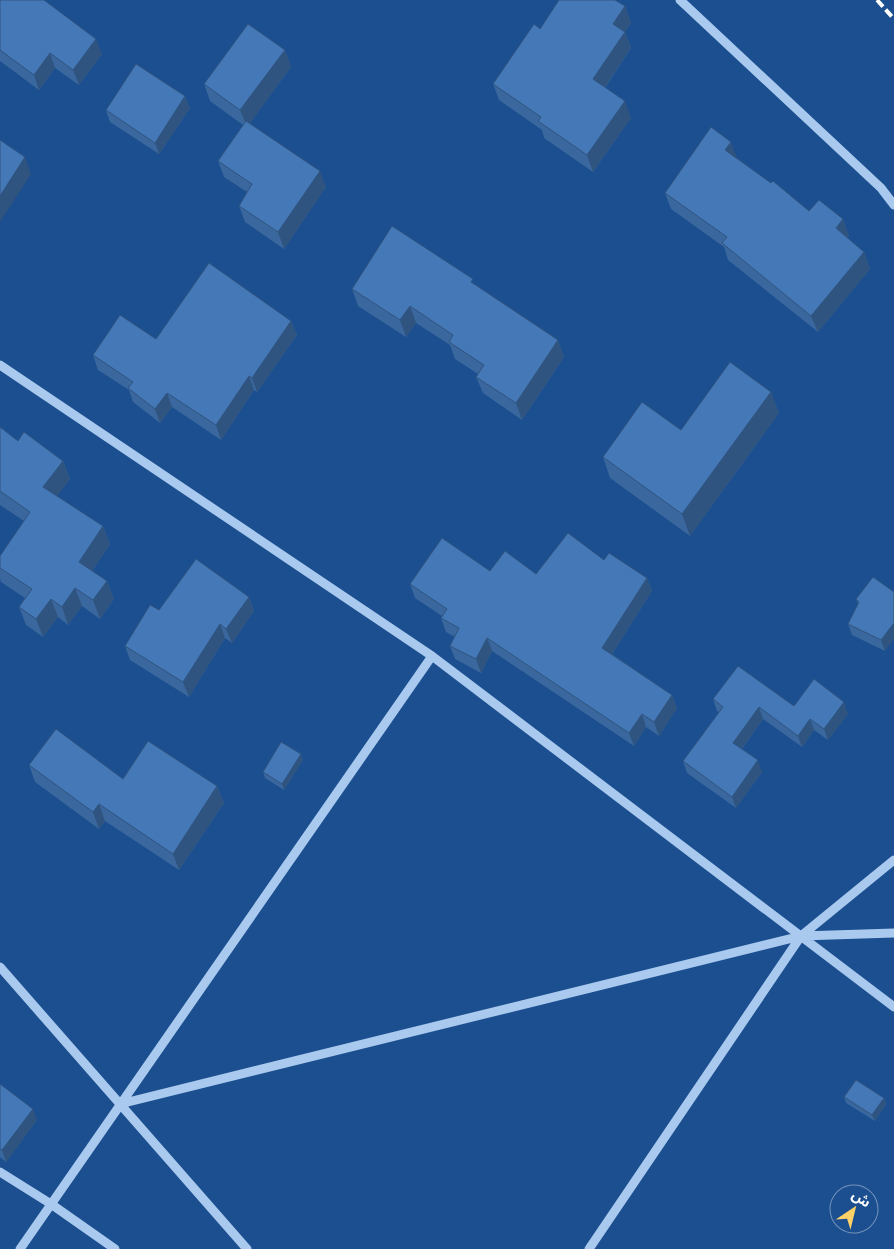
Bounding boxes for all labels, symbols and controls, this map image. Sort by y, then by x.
north arrow [829,1184,879,1234]
text: ش [849,1185,874,1210]

